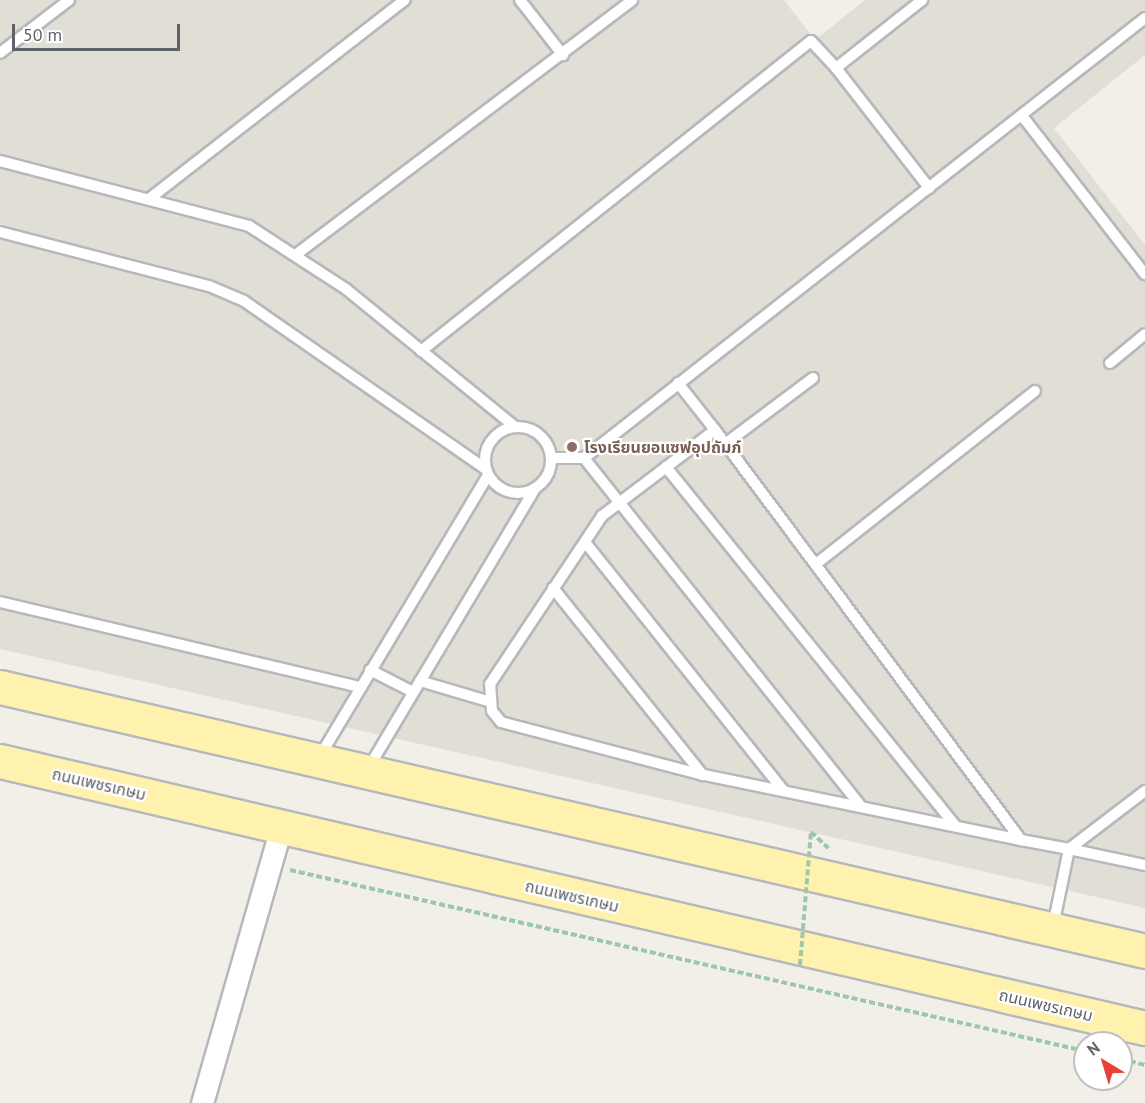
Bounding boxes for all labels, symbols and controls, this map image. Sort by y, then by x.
scale bar [15,12,183,50]
text: 50 m [23,23,62,46]
place label: โรงเรียนยอแซฟอุปถัมภ์ [584,437,741,457]
marker: โรงเรียนยอแซฟอุปถัมภ์ [565,440,579,454]
street label: ถนนเพชรเกษม [50,764,148,804]
street label: ถนนเพชรเกษม [523,876,621,916]
street label: ถนนเพชรเกษม [997,985,1095,1025]
north arrow [1073,1031,1133,1091]
text: N [1083,1037,1103,1060]

